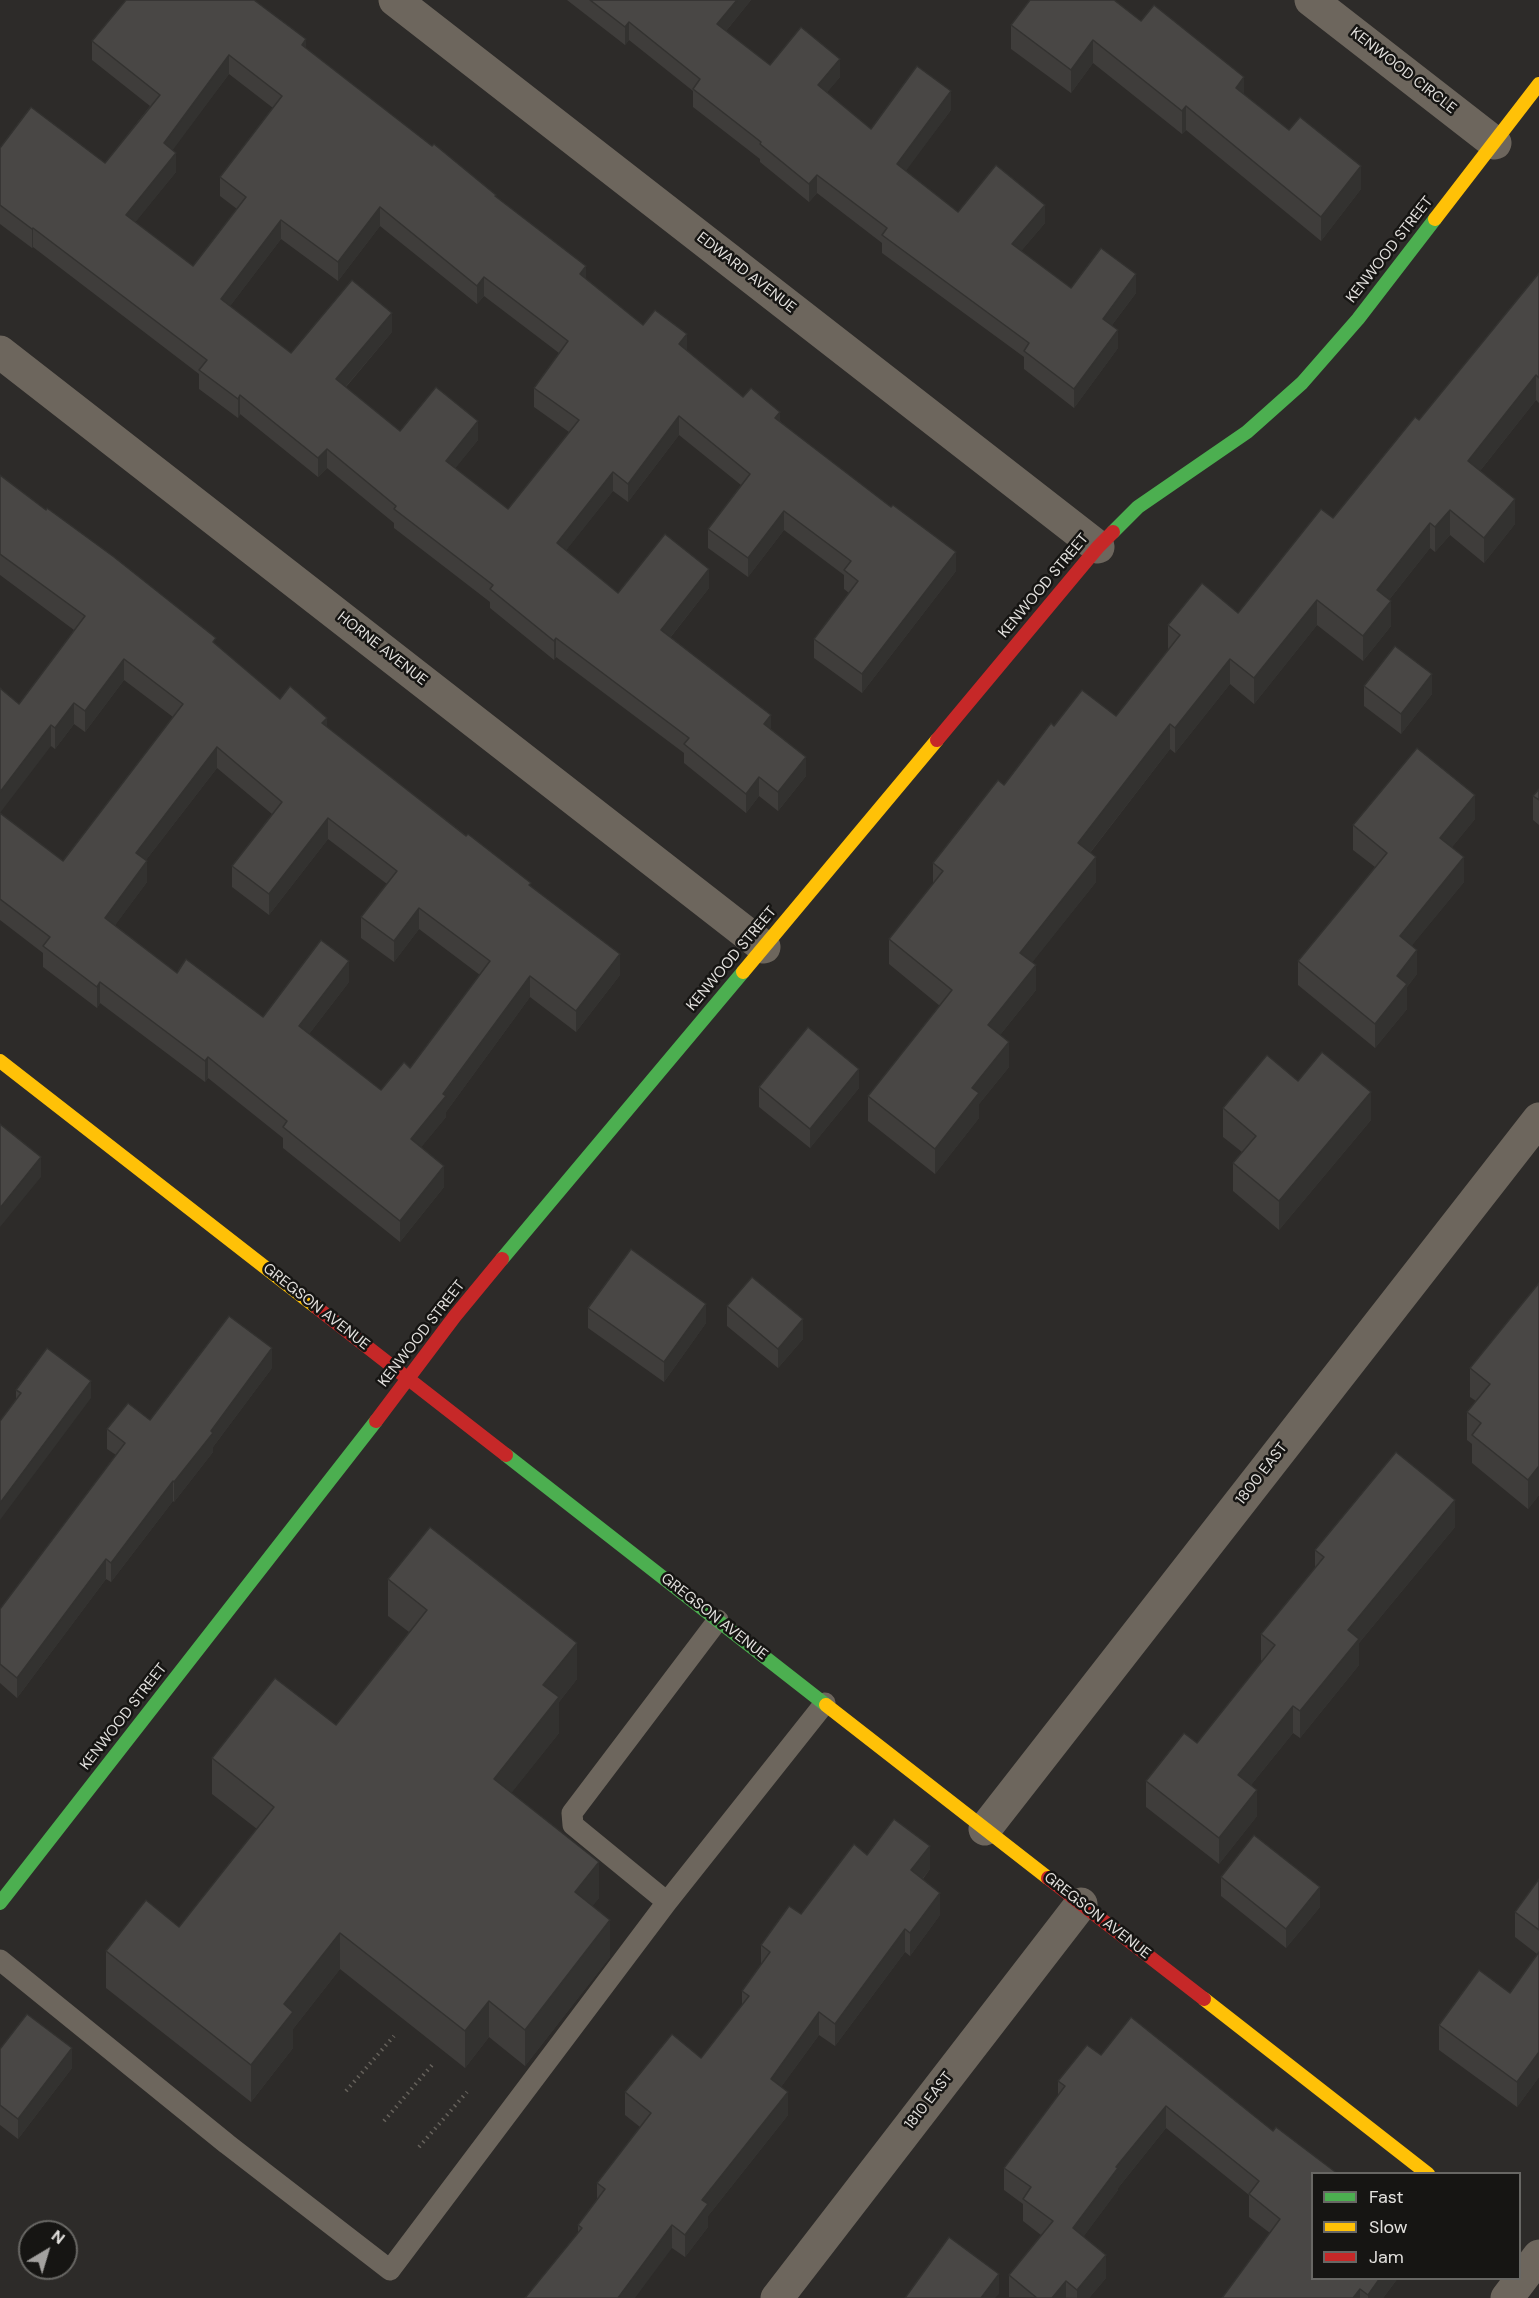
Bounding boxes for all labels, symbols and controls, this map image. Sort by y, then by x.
street label: KENWOOD CIRCLE [1346,24,1460,118]
street label: KENWOOD STREET [1343,193,1437,307]
street label: EDWARD AVENUE [693,229,799,317]
street label: KENWOOD STREET [995,530,1093,642]
street label: HORNE AVENUE [333,608,431,690]
street label: KENWOOD STREET [683,903,781,1015]
street label: GREGSON AVENUE [259,1260,373,1354]
street label: KENWOOD STREET [375,1277,469,1391]
street label: 1800 EAST [1232,1439,1292,1509]
street label: GREGSON AVENUE [657,1570,771,1664]
street label: KENWOOD STREET [77,1660,171,1774]
street label: GREGSON AVENUE [1040,1869,1154,1963]
street label: 1810 EAST [901,2069,957,2133]
legend [1311,2172,1521,2280]
text: Fast [1369,2185,1404,2209]
text: Slow [1369,2215,1408,2239]
north arrow [18,2220,78,2280]
text: N [47,2225,69,2249]
text: Jam [1369,2245,1404,2269]

